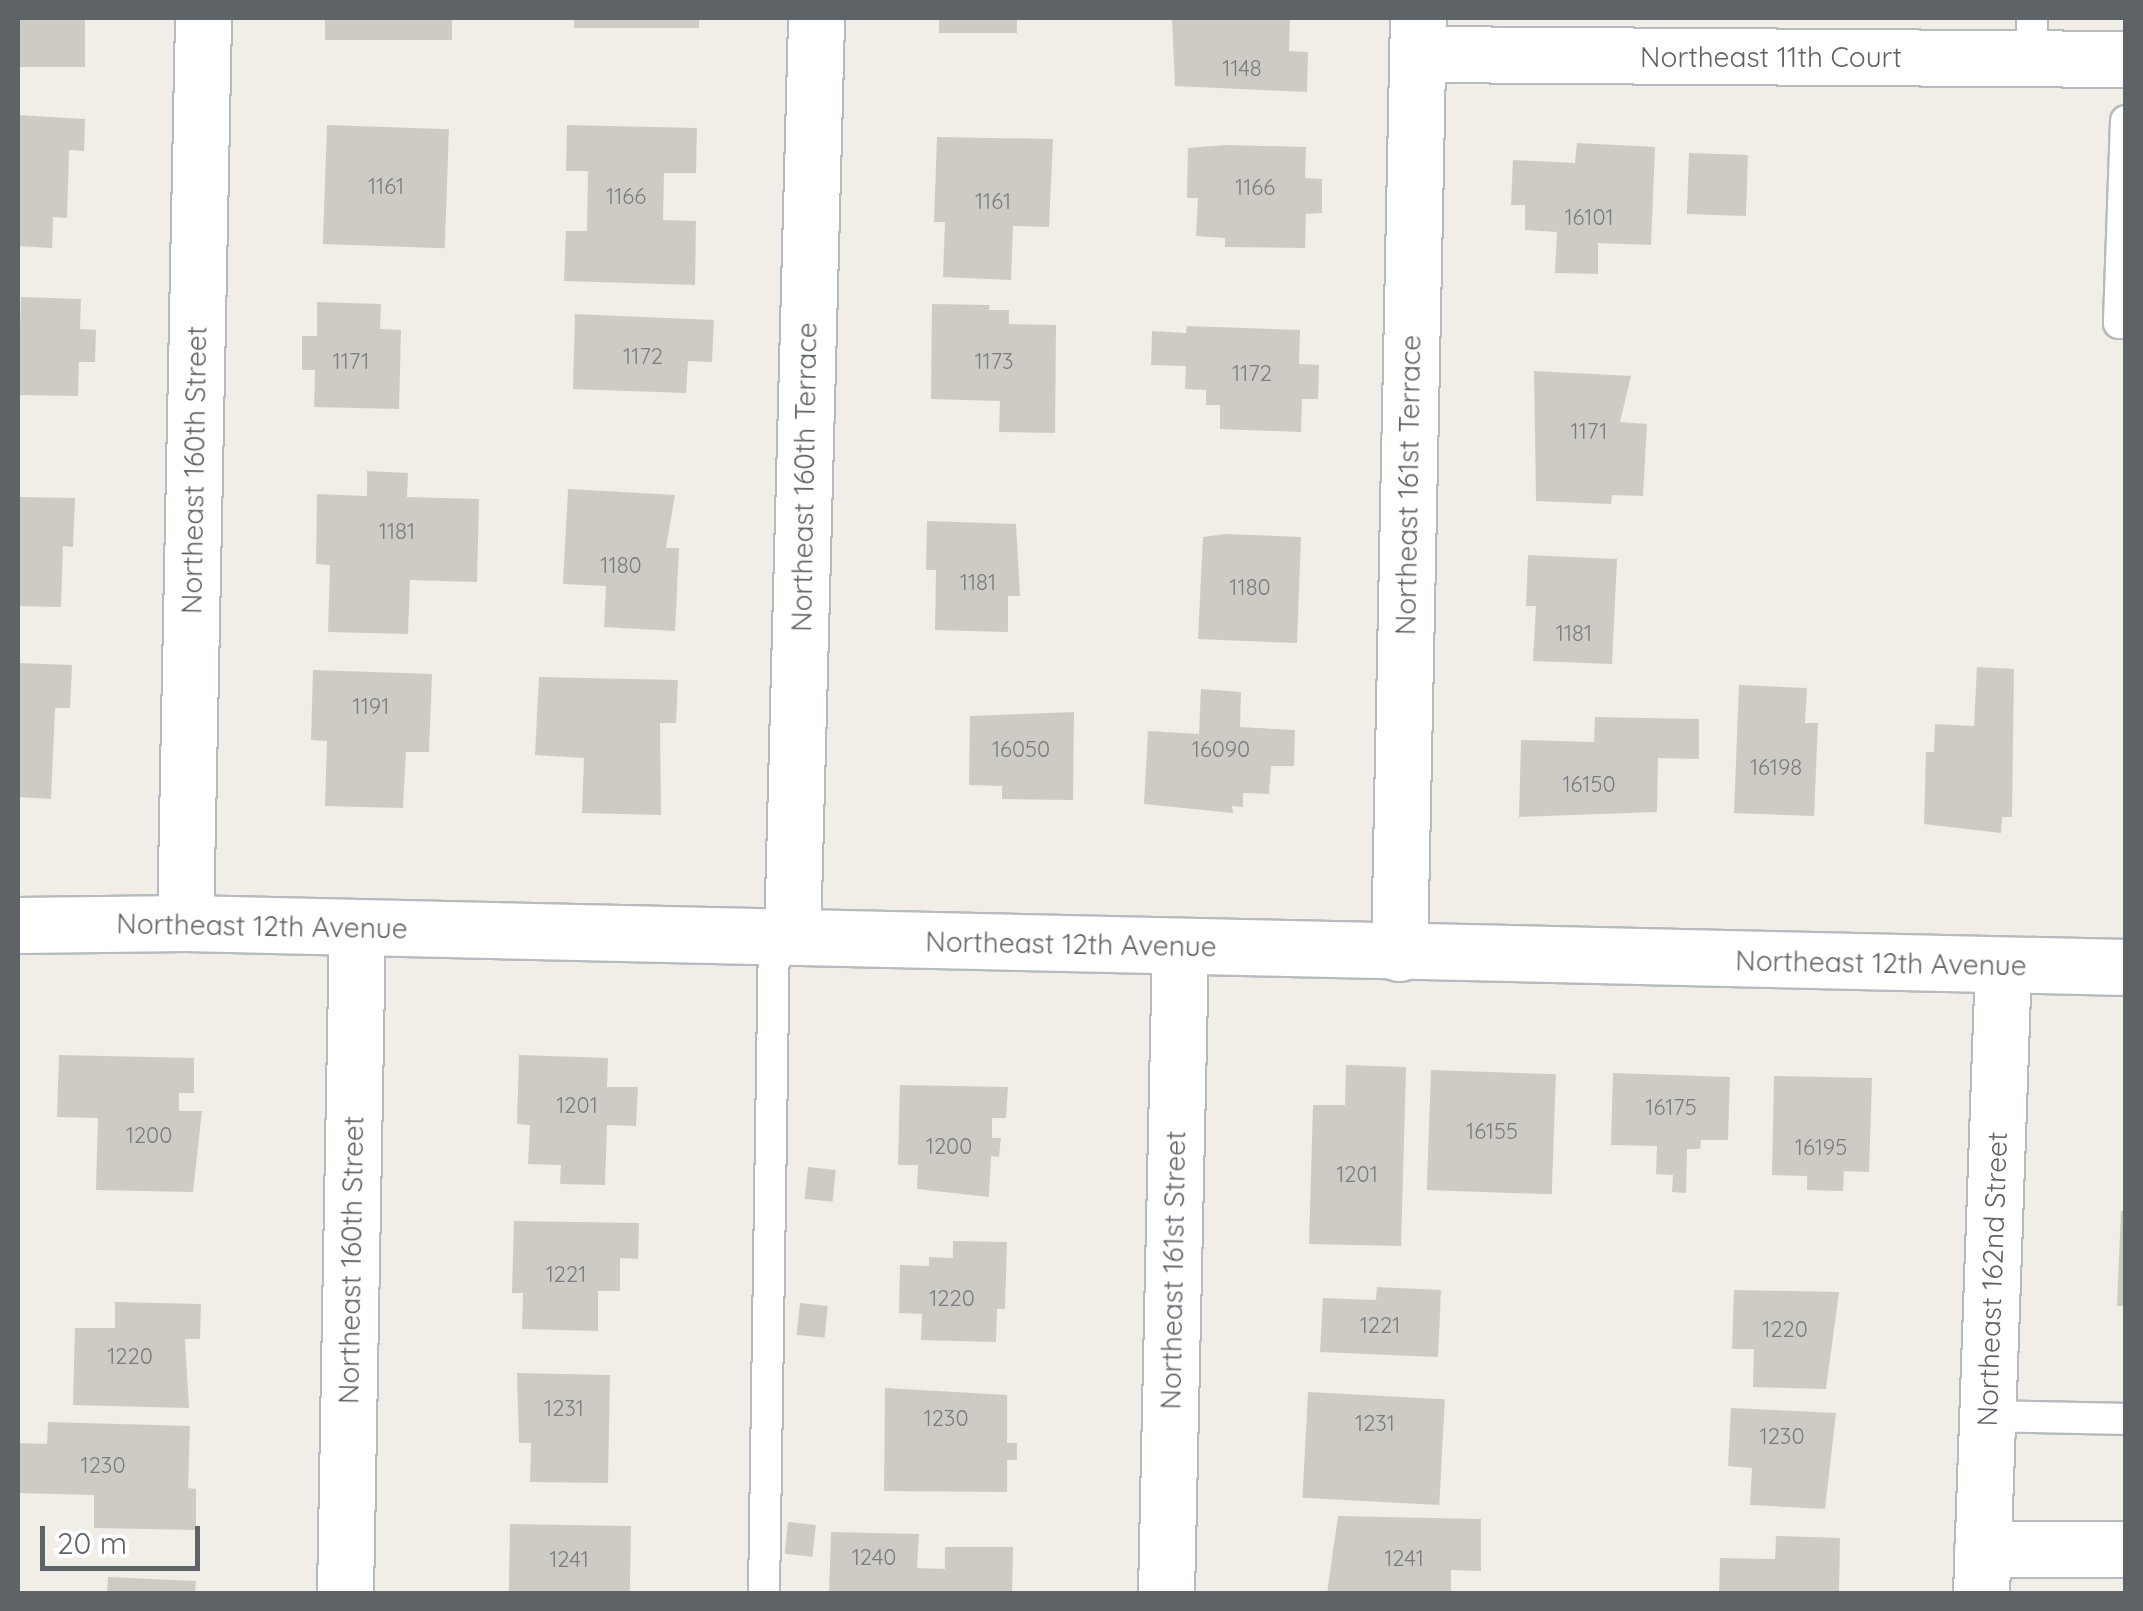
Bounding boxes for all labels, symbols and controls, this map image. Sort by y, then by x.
street label: Northeast 11th Court [1640,40,1902,74]
house number: 1148 [1222,56,1262,82]
house number: 1161 [368,174,404,200]
house number: 1166 [1235,175,1275,201]
house number: 1166 [606,184,646,210]
house number: 1161 [975,189,1011,215]
house number: 16101 [1564,205,1614,231]
street label: Northeast 160th Terrace [785,322,823,632]
street label: Northeast 160th Street [175,326,213,614]
street label: Northeast 161st Terrace [1389,335,1427,635]
house number: 1172 [623,344,663,370]
house number: 1171 [333,349,369,375]
house number: 1173 [974,349,1014,375]
house number: 1172 [1232,361,1272,387]
house number: 1171 [1571,419,1607,445]
house number: 1181 [379,519,415,545]
house number: 1180 [600,553,642,579]
house number: 1181 [960,570,996,596]
house number: 1180 [1229,575,1271,601]
house number: 1181 [1556,621,1592,647]
house number: 1191 [353,694,389,720]
house number: 16050 [992,737,1050,763]
house number: 16090 [1192,737,1250,763]
house number: 16198 [1750,755,1802,781]
house number: 16150 [1562,772,1616,798]
street label: Northeast 12th Avenue [116,907,408,945]
street label: Northeast 12th Avenue [925,925,1217,963]
street label: Northeast 12th Avenue [1735,944,2027,982]
house number: 1201 [556,1093,598,1119]
house number: 16175 [1645,1095,1697,1121]
street label: Northeast 160th Street [332,1116,370,1404]
house number: 16155 [1466,1119,1518,1145]
house number: 1200 [126,1123,172,1149]
street label: Northeast 161st Street [1154,1130,1192,1410]
street label: Northeast 162nd Street [1970,1131,2014,1427]
house number: 1200 [926,1134,972,1160]
house number: 16195 [1795,1135,1847,1161]
house number: 1201 [1336,1162,1378,1188]
house number: 1221 [546,1262,586,1288]
house number: 1220 [929,1286,975,1312]
house number: 1221 [1360,1313,1400,1339]
house number: 1220 [1762,1317,1808,1343]
house number: 1220 [107,1344,153,1370]
house number: 1231 [544,1396,584,1422]
house number: 1230 [924,1406,968,1432]
house number: 1231 [1355,1411,1395,1437]
house number: 1230 [1760,1424,1804,1450]
house number: 1230 [81,1453,125,1479]
scale bar [45,1506,205,1568]
text: 20 m [57,1524,127,1562]
house number: 1240 [852,1545,896,1571]
house number: 1241 [1384,1546,1424,1572]
house number: 1241 [549,1547,589,1573]

